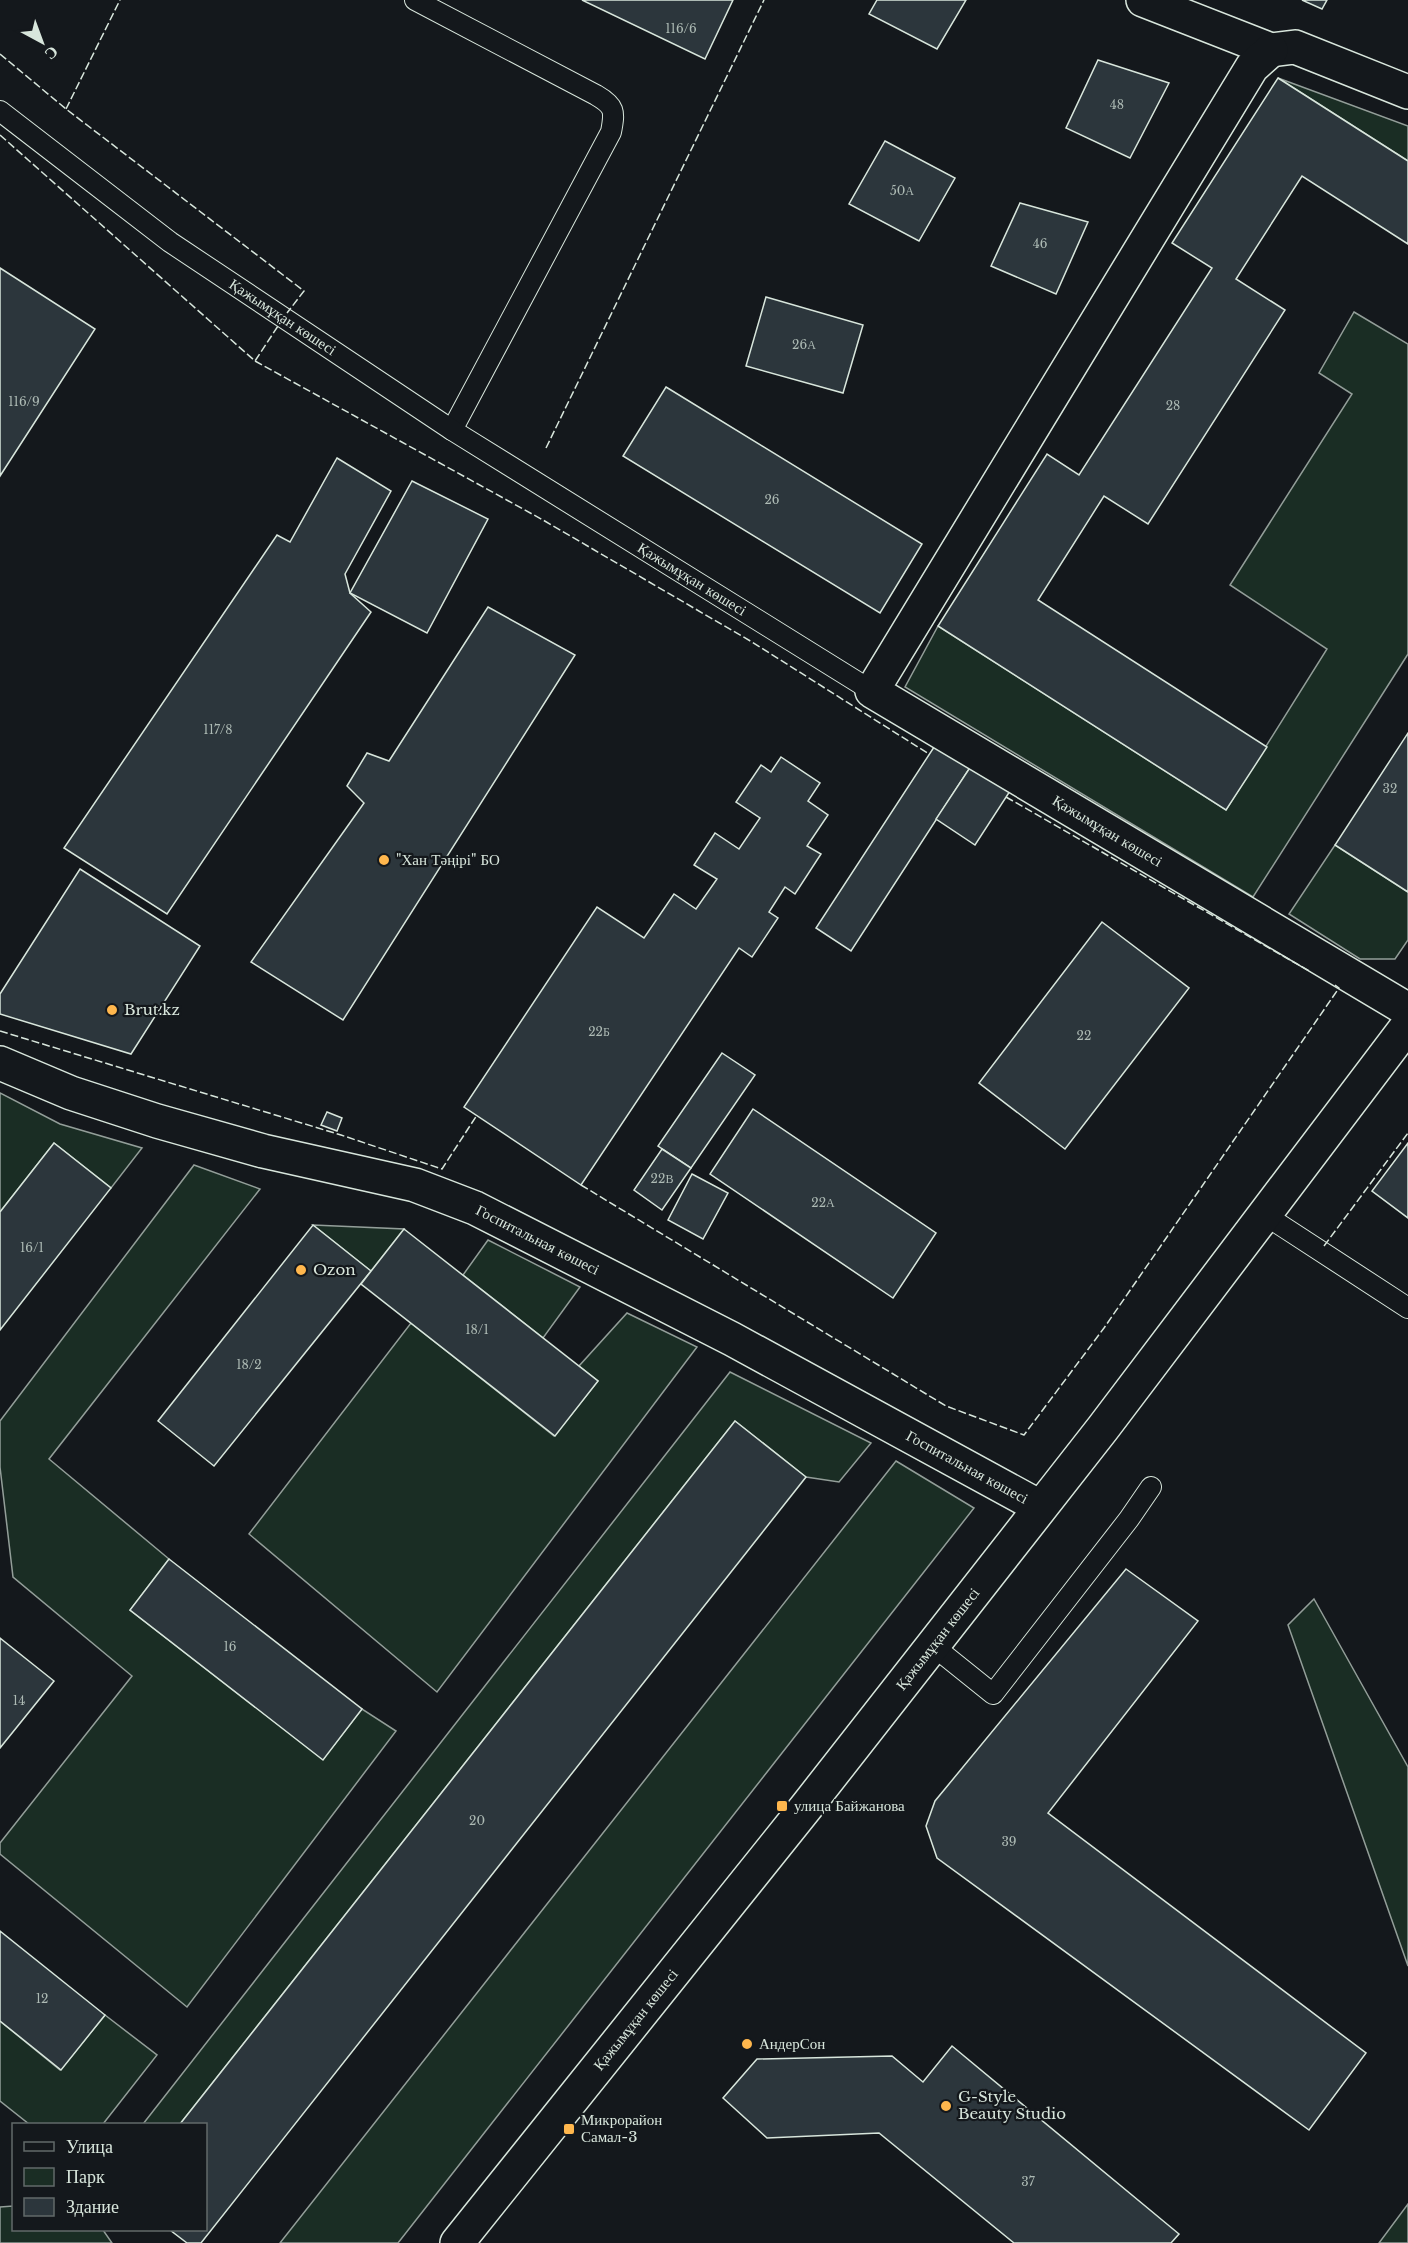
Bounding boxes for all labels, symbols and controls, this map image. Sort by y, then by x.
north arrow [12,12,72,72]
house number: 116/6 [665,21,697,36]
text: С [41,42,63,65]
house number: 48 [1110,97,1124,112]
house number: 50А [890,183,914,198]
house number: 46 [1033,236,1048,251]
street label: Қажымұқан көшесі [226,274,340,359]
house number: 26А [792,337,816,352]
house number: 116/9 [8,394,40,409]
house number: 28 [1166,398,1180,413]
house number: 26 [764,492,780,507]
street label: Қажымұқан көшесі [634,538,750,620]
house number: 117/8 [203,722,233,737]
house number: 32 [1383,781,1397,796]
street label: Қажымұқан көшесі [1049,791,1166,871]
place label: "Хан Тәңірі" БО [396,850,500,869]
marker: "Хан Тәңірі" БО [377,853,391,867]
place label: Brut.kz [124,1000,180,1019]
marker: Brut.kz [105,1003,119,1017]
house number: 22Б [588,1024,610,1039]
house number: 22 [1077,1028,1091,1043]
house number: 22В [651,1171,673,1186]
house number: 22А [811,1195,835,1210]
street label: Госпитальная көшесі [473,1200,603,1279]
house number: 16/1 [20,1240,44,1255]
place label: Ozon [313,1260,356,1279]
marker: Ozon [294,1263,308,1277]
house number: 18/1 [465,1322,489,1337]
house number: 18/2 [236,1357,262,1372]
street label: Госпитальная көшесі [903,1426,1032,1508]
street label: Қажымұқан көшесі [891,1584,983,1694]
house number: 16 [223,1639,237,1654]
house number: 14 [13,1693,25,1708]
place label: улица Байжанова [794,1796,905,1815]
marker: улица Байжанова [775,1799,789,1813]
house number: 20 [469,1813,485,1828]
house number: 39 [1001,1834,1017,1849]
street label: Қажымұқан көшесі [589,1965,682,2074]
house number: 12 [36,1991,48,2006]
place label: АндерСон [759,2034,825,2053]
marker: АндерСон [740,2037,754,2051]
place label: G-Style Beauty Studio [958,2087,1066,2123]
marker: G-Style Beauty Studio [939,2099,953,2113]
place label: Микрорайон Самал-3 [581,2110,662,2146]
marker: Микрорайон Самал-3 [562,2122,576,2136]
legend [12,2123,207,2231]
text: Улица [66,2136,113,2158]
text: Парк [66,2166,105,2188]
house number: 37 [1021,2174,1036,2189]
text: Здание [66,2196,119,2218]

